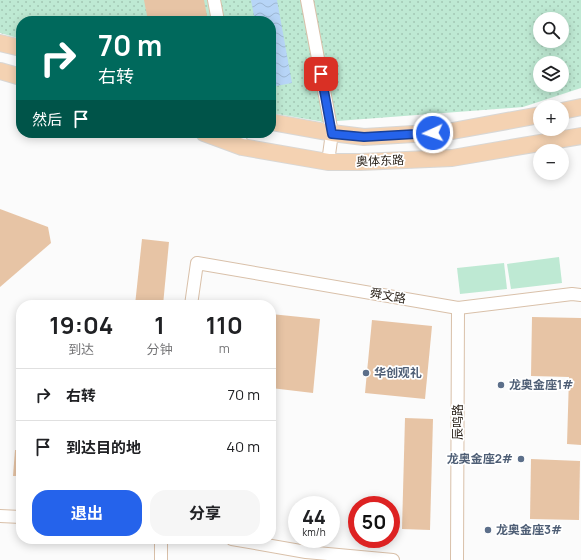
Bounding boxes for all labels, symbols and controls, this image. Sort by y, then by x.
map controls [533,12,569,180]
button: search [533,12,569,48]
text: 70 m [98,26,162,64]
icon: right [32,32,84,84]
button: layers [533,56,569,92]
pin [304,57,338,91]
icon: arrive [310,63,332,85]
text: 右转 [98,64,134,88]
button: + [533,100,569,136]
icon: arrive [70,108,92,130]
text: 然后 [32,109,62,130]
position arrow [412,112,454,154]
button: − [533,144,569,180]
street label: 奥体东路 [356,151,404,170]
street label: 舜文路 [369,284,407,307]
text: 19:04 [49,308,113,341]
text: 1 [154,308,165,341]
text: 110 [206,308,243,341]
text: m [219,339,230,357]
text: 到达 [68,340,94,358]
text: 分钟 [147,340,173,358]
place label: 华创观礼 [374,364,422,381]
marker: 华创观礼 [361,368,371,378]
place label: 龙奥金座1# [509,376,573,393]
marker: 龙奥金座1# [496,380,506,390]
icon: right [32,384,54,406]
text: 70 m [228,384,260,405]
text: 右转 [66,385,96,406]
street label: 辰鸣路 [449,404,466,440]
icon: arrive [32,436,54,458]
text: 40 m [226,436,260,457]
text: 到达目的地 [66,437,141,458]
place label: 龙奥金座2# [447,450,513,467]
marker: 龙奥金座2# [516,454,526,464]
button: 退出 [32,490,142,536]
button: 分享 [150,490,260,536]
speed limit sign: 50 [348,496,400,548]
text: 44 [302,503,326,530]
place label: 龙奥金座3# [496,521,562,538]
text: km/h [302,525,326,539]
marker: 龙奥金座3# [483,525,493,535]

